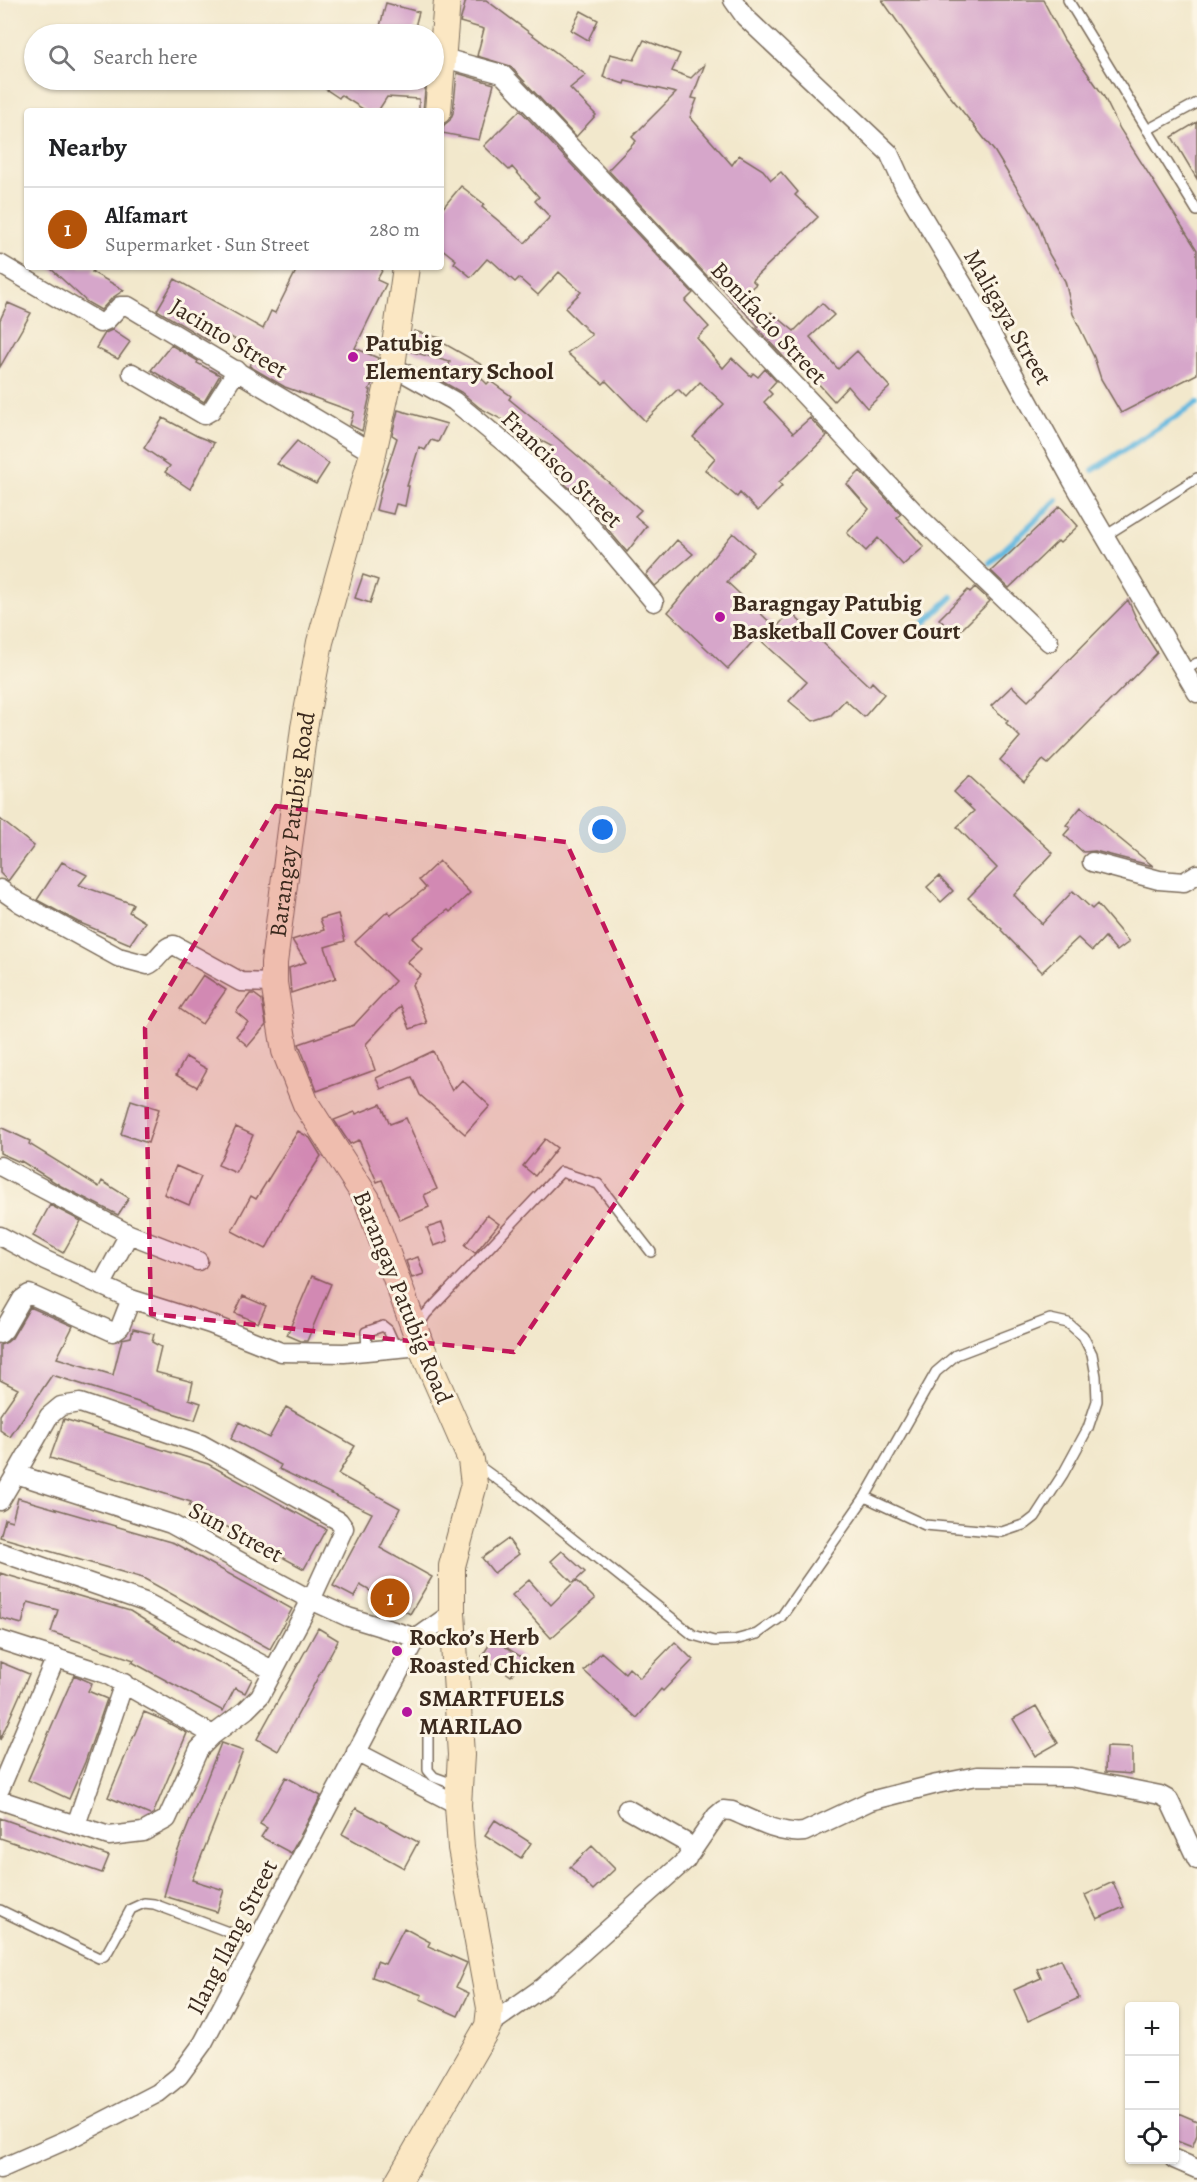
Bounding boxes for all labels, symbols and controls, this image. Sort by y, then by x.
search box [24,24,444,90]
icon: search [45,41,78,74]
text: Search here [93,42,198,72]
text: Nearby [48,130,127,165]
text: Alfamart [105,201,188,231]
text: 1 [64,216,71,243]
text: 280 m [370,216,420,243]
text: Supermarket · Sun Street [105,231,310,258]
street label: Maligaya Street [956,243,1060,391]
street label: Bonifacio Street [704,254,834,392]
street label: Jacinto Street [164,290,294,386]
place label: Patubig Elementary School [365,327,554,387]
marker: Patubig Elementary School [346,350,360,364]
street label: Francisco Street [494,403,630,535]
place label: Baragngay Patubig Basketball Cover Court [732,587,960,647]
marker: Baragngay Patubig Basketball Cover Court [713,610,727,624]
street label: Barangay Patubig Road [261,709,323,939]
your location [588,815,617,844]
street label: Barangay Patubig Road [346,1186,460,1408]
street label: Sun Street [183,1494,289,1570]
pin: 1 [370,1576,410,1620]
place label: Rocko’s Herb Roasted Chicken [409,1621,576,1681]
marker: Rocko’s Herb Roasted Chicken [390,1644,404,1658]
place label: SMARTFUELS MARILAO [419,1682,565,1742]
marker: SMARTFUELS MARILAO [400,1705,414,1719]
street label: Ilang Ilang Street [179,1854,285,2020]
map controls [1125,2002,1179,2164]
button: + [1125,2002,1179,2056]
button: − [1125,2056,1179,2110]
button: locate [1125,2110,1179,2164]

